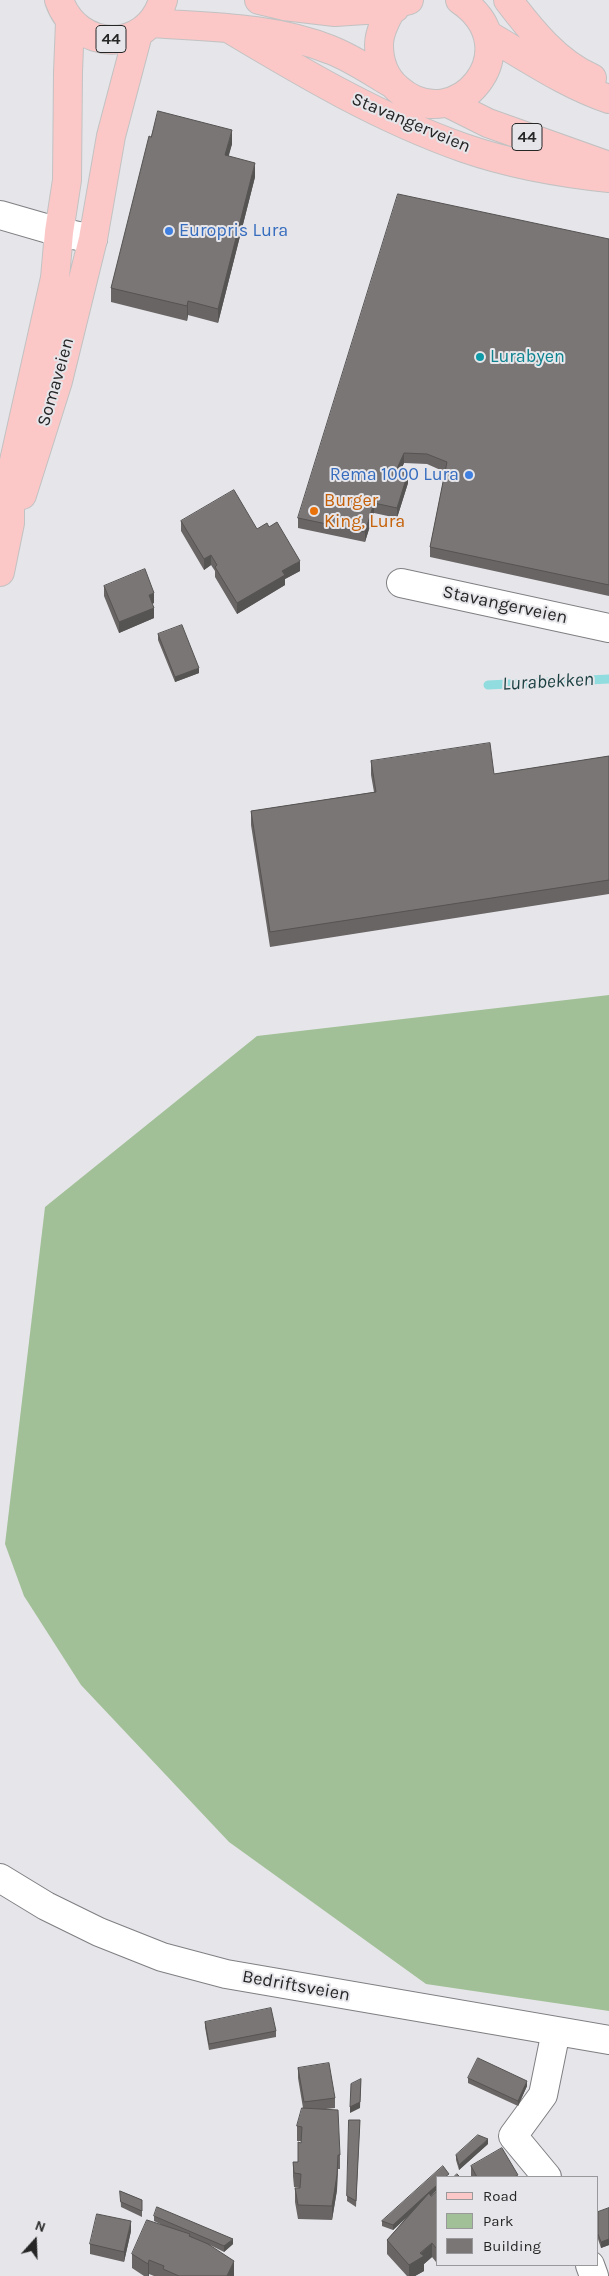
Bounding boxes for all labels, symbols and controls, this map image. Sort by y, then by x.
road number: 44 [96,26,126,52]
street label: Stavangerveien [348,88,474,158]
road number: 44 [512,124,542,150]
place label: Europris Lura [179,220,288,242]
marker: Europris Lura [163,225,175,237]
street label: Somaveien [33,335,79,429]
place label: Lurabyen [490,346,565,368]
marker: Lurabyen [474,351,486,363]
place label: Rema 1000 Lura [330,464,459,486]
marker: Rema 1000 Lura [463,469,475,481]
place label: Burger King, Lura [324,490,405,532]
marker: Burger King, Lura [308,505,320,517]
street label: Stavangerveien [441,581,569,629]
water label: Lurabekken [502,668,594,696]
street label: Bedriftsveien [240,1966,352,2006]
legend [436,2176,599,2266]
text: Road [483,2187,518,2205]
text: Park [483,2212,513,2230]
north arrow [10,2216,60,2266]
text: N [33,2217,48,2236]
text: Building [483,2237,541,2255]

